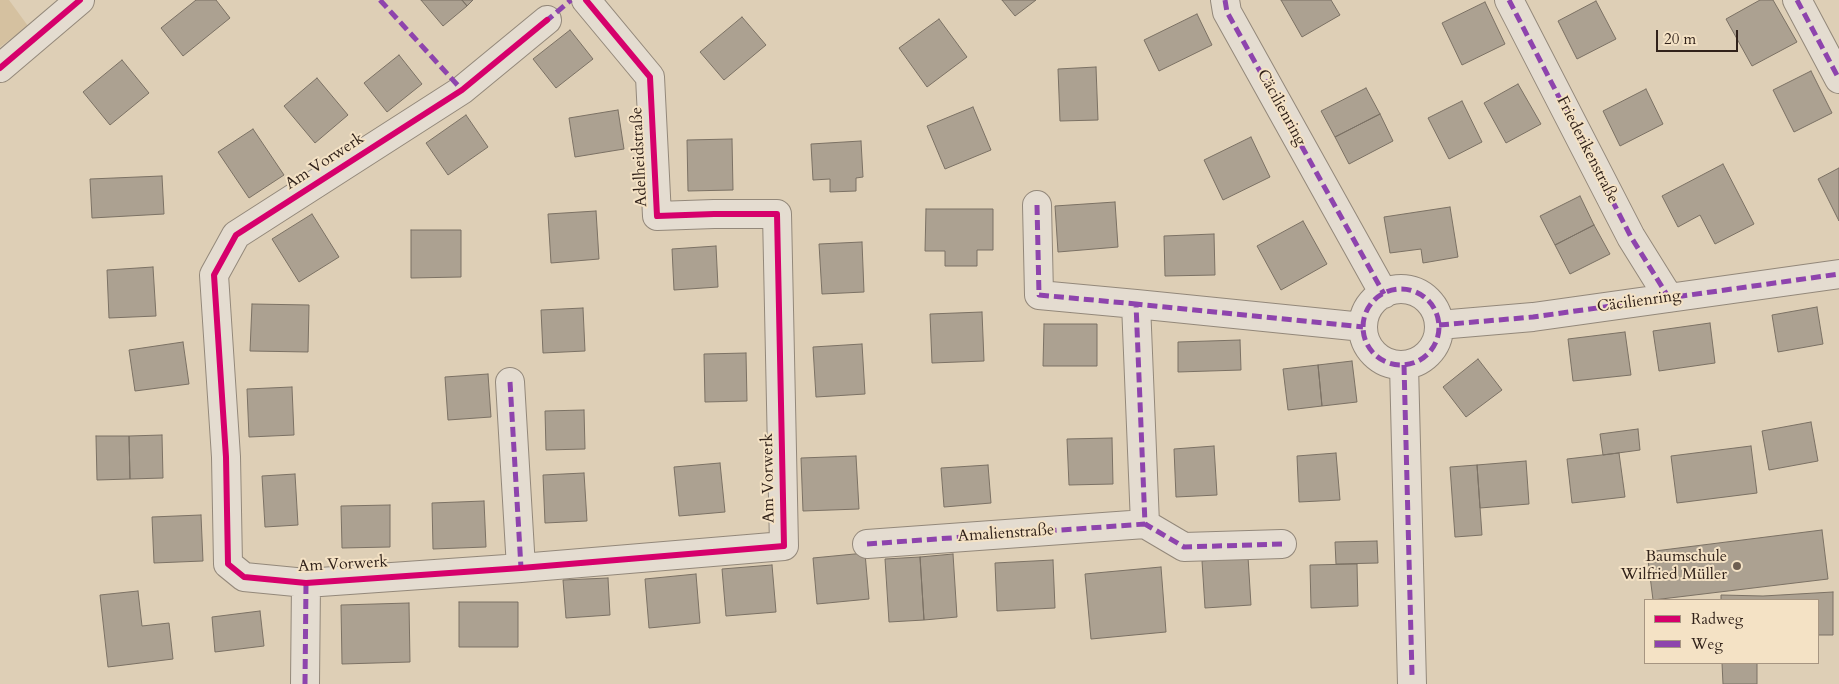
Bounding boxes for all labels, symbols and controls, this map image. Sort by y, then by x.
scale bar [1659,20,1742,52]
text: 20 m [1664,29,1696,49]
street label: Cäcilienring [1252,66,1310,150]
street label: Friederikenstraße [1552,93,1622,207]
street label: Adelheidstraße [628,106,652,208]
street label: Am Vorwerk [282,129,368,195]
street label: Cäcilienring [1596,287,1682,317]
street label: Am Vorwerk [759,433,779,523]
street label: Amalienstraße [957,521,1055,547]
place label: Baumschule Wilfried Müller [1620,547,1727,585]
street label: Am Vorwerk [298,553,388,577]
marker: Baumschule Wilfried Müller [1731,560,1743,572]
legend [1644,599,1819,664]
text: Radweg [1691,609,1743,629]
text: Weg [1691,634,1723,654]

